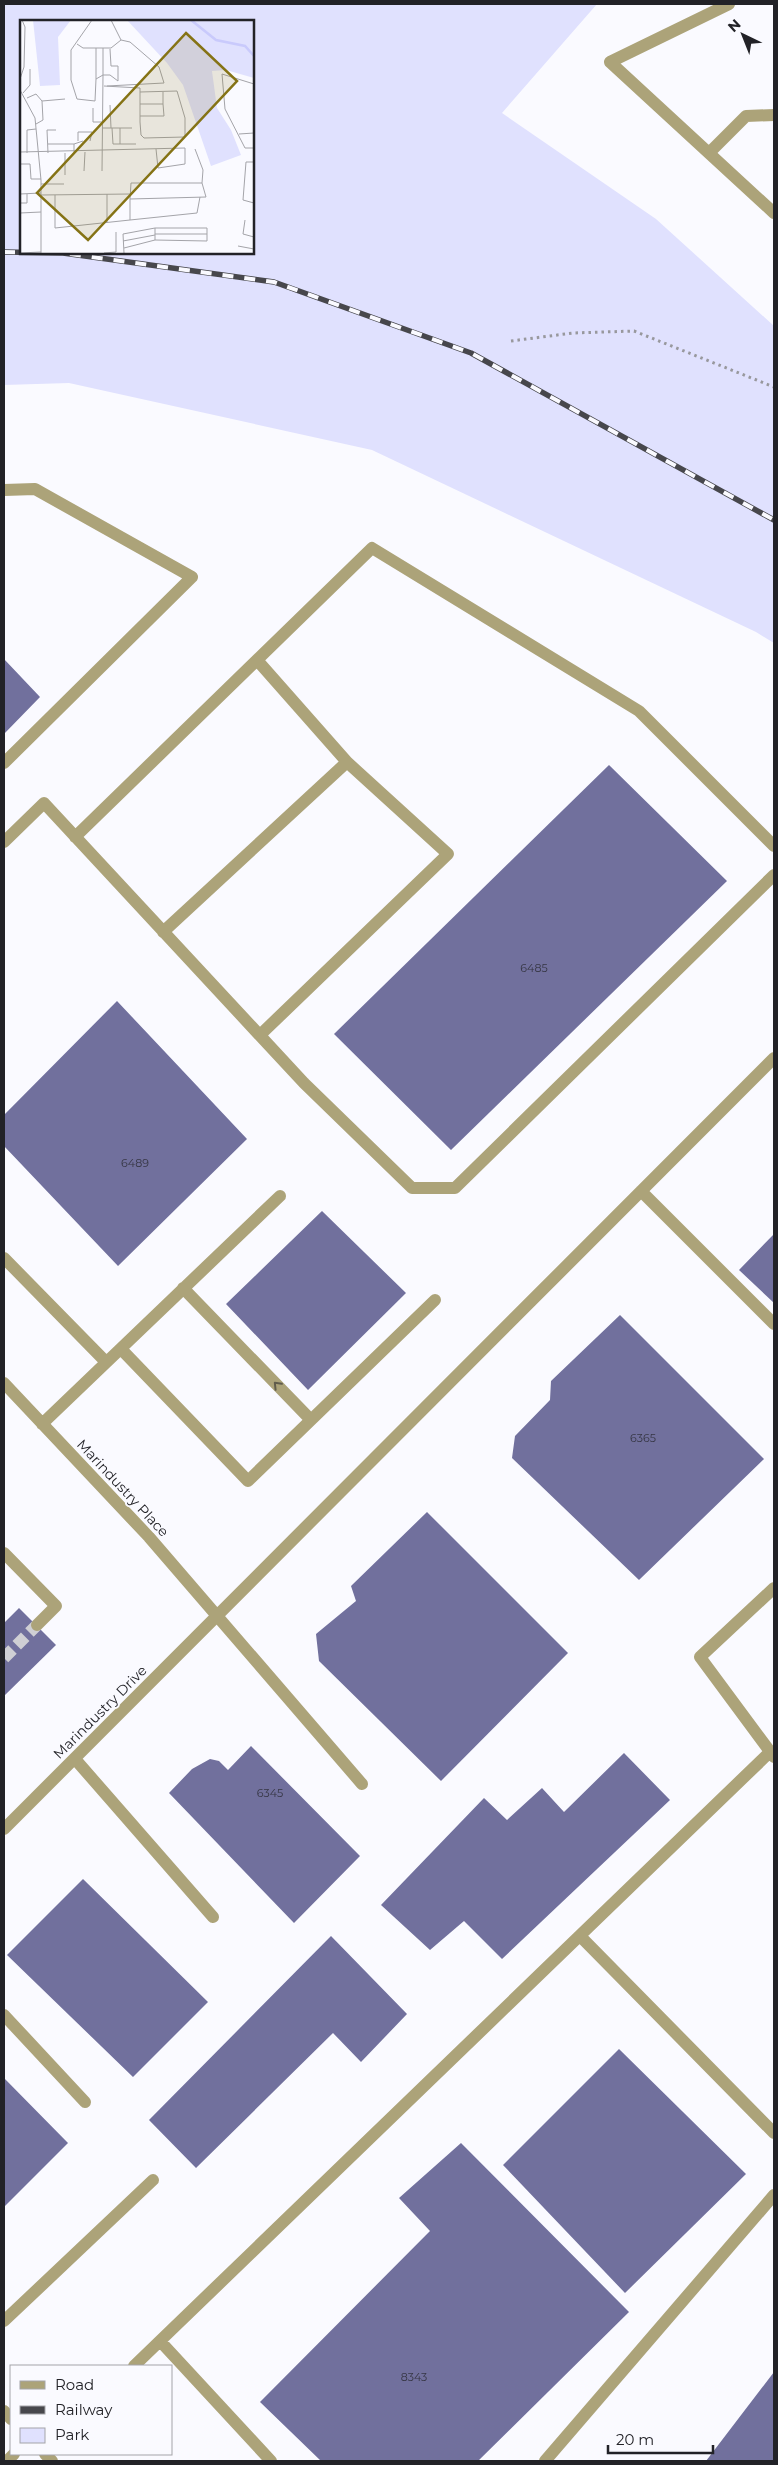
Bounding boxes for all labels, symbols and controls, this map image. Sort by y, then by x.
north arrow [718,10,768,60]
text: N [724,15,744,36]
inset map [20,20,254,254]
house number: 6485 [520,961,548,975]
house number: 6489 [121,1156,149,1170]
one-way arrow [274,1382,283,1391]
house number: 6365 [630,1431,656,1445]
street label: Marindustry Place [73,1435,173,1541]
street label: Marindustry Drive [49,1661,151,1763]
house number: 6345 [257,1786,283,1800]
legend [10,2365,172,2455]
house number: 8343 [401,2370,427,2384]
text: Road [55,2375,94,2394]
text: Railway [55,2400,113,2419]
scale bar [608,2422,713,2454]
text: Park [55,2425,89,2444]
text: 20 m [616,2430,654,2449]

